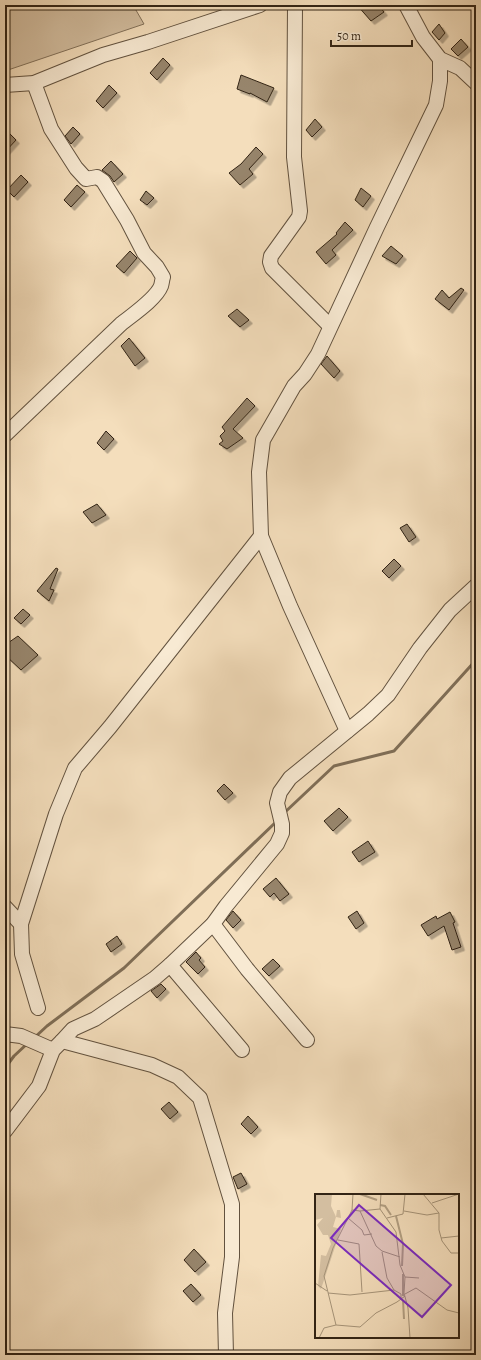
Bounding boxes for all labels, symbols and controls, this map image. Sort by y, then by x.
scale bar [331,22,412,48]
text: 50 m [337,28,361,44]
inset map [315,1194,459,1338]

